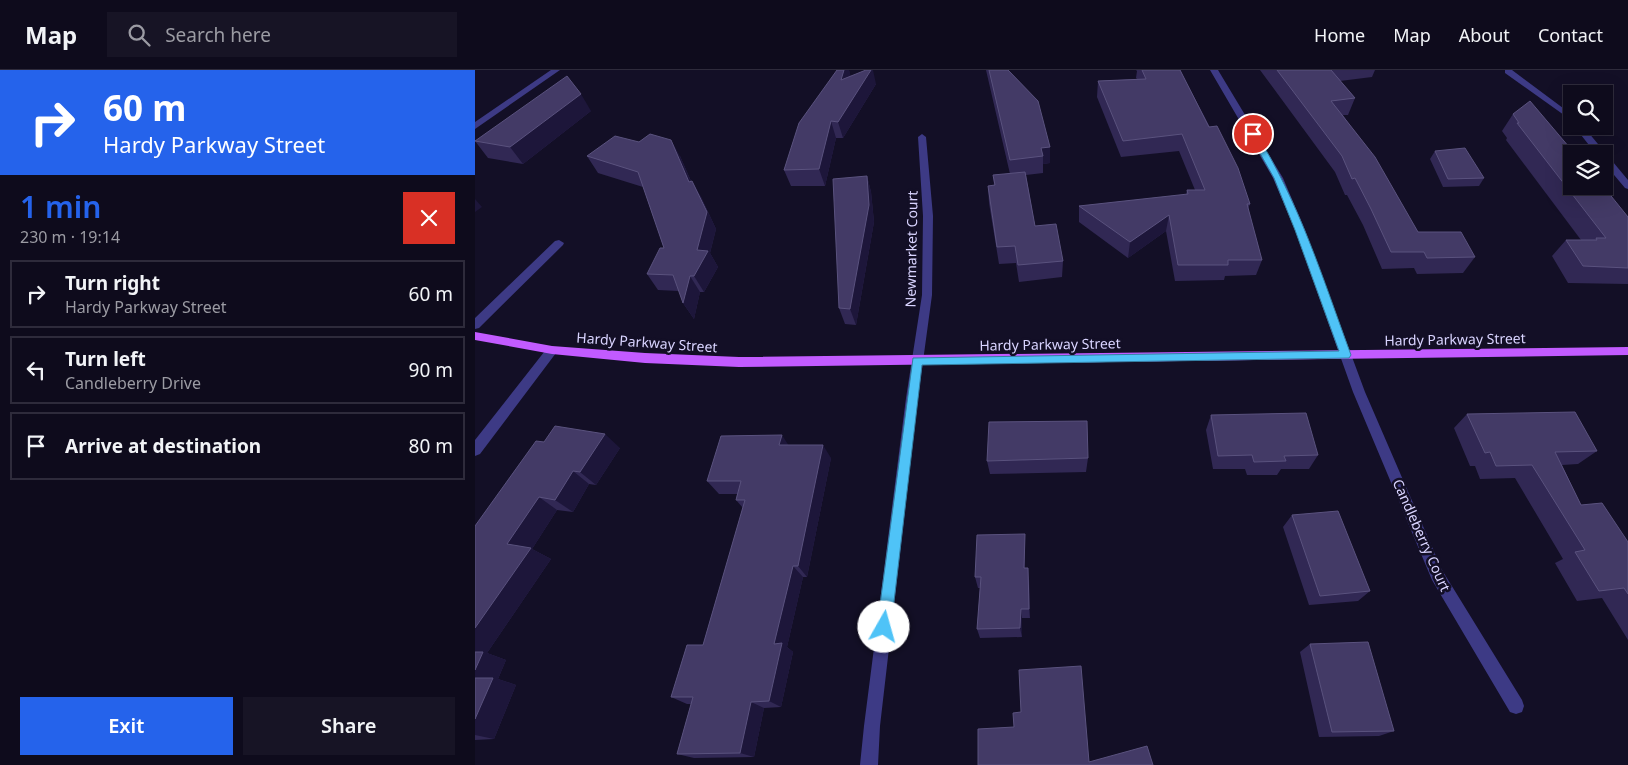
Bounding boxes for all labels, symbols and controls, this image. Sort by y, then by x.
search box [107,12,457,57]
text: Map [25,18,77,51]
icon: search [125,21,153,49]
text: Search here [165,22,271,48]
text: Home [1314,23,1365,47]
text: Map [1393,23,1431,47]
text: About [1459,23,1510,47]
text: Contact [1538,23,1603,47]
text: 60 m [103,84,186,131]
map controls [1563,85,1613,195]
button: search [1563,85,1613,135]
icon: right [20,90,85,155]
pin [1232,113,1274,155]
icon: arrive [1239,120,1267,148]
text: Hardy Parkway Street [103,129,325,159]
button: layers [1563,145,1613,195]
text: 1 min [20,186,101,227]
street label: Newmarket Court [900,190,922,308]
button: close [403,192,455,244]
text: 230 m · 19:14 [20,226,120,248]
text: Turn right [65,270,160,296]
icon: right [22,280,50,308]
text: 60 m [409,281,453,307]
text: Hardy Parkway Street [65,296,227,318]
street label: Hardy Parkway Street [576,328,718,356]
street label: Hardy Parkway Street [1384,328,1526,350]
street label: Hardy Parkway Street [979,333,1121,355]
text: Turn left [65,346,146,372]
icon: left [22,356,50,384]
text: 90 m [409,357,453,383]
text: Candleberry Drive [65,372,201,394]
icon: arrive [22,432,50,460]
text: Arrive at destination [65,433,261,459]
text: 80 m [409,433,453,459]
street label: Candleberry Court [1389,476,1455,594]
position arrow [857,600,909,652]
button: Exit [20,697,233,755]
button: Share [243,697,455,755]

